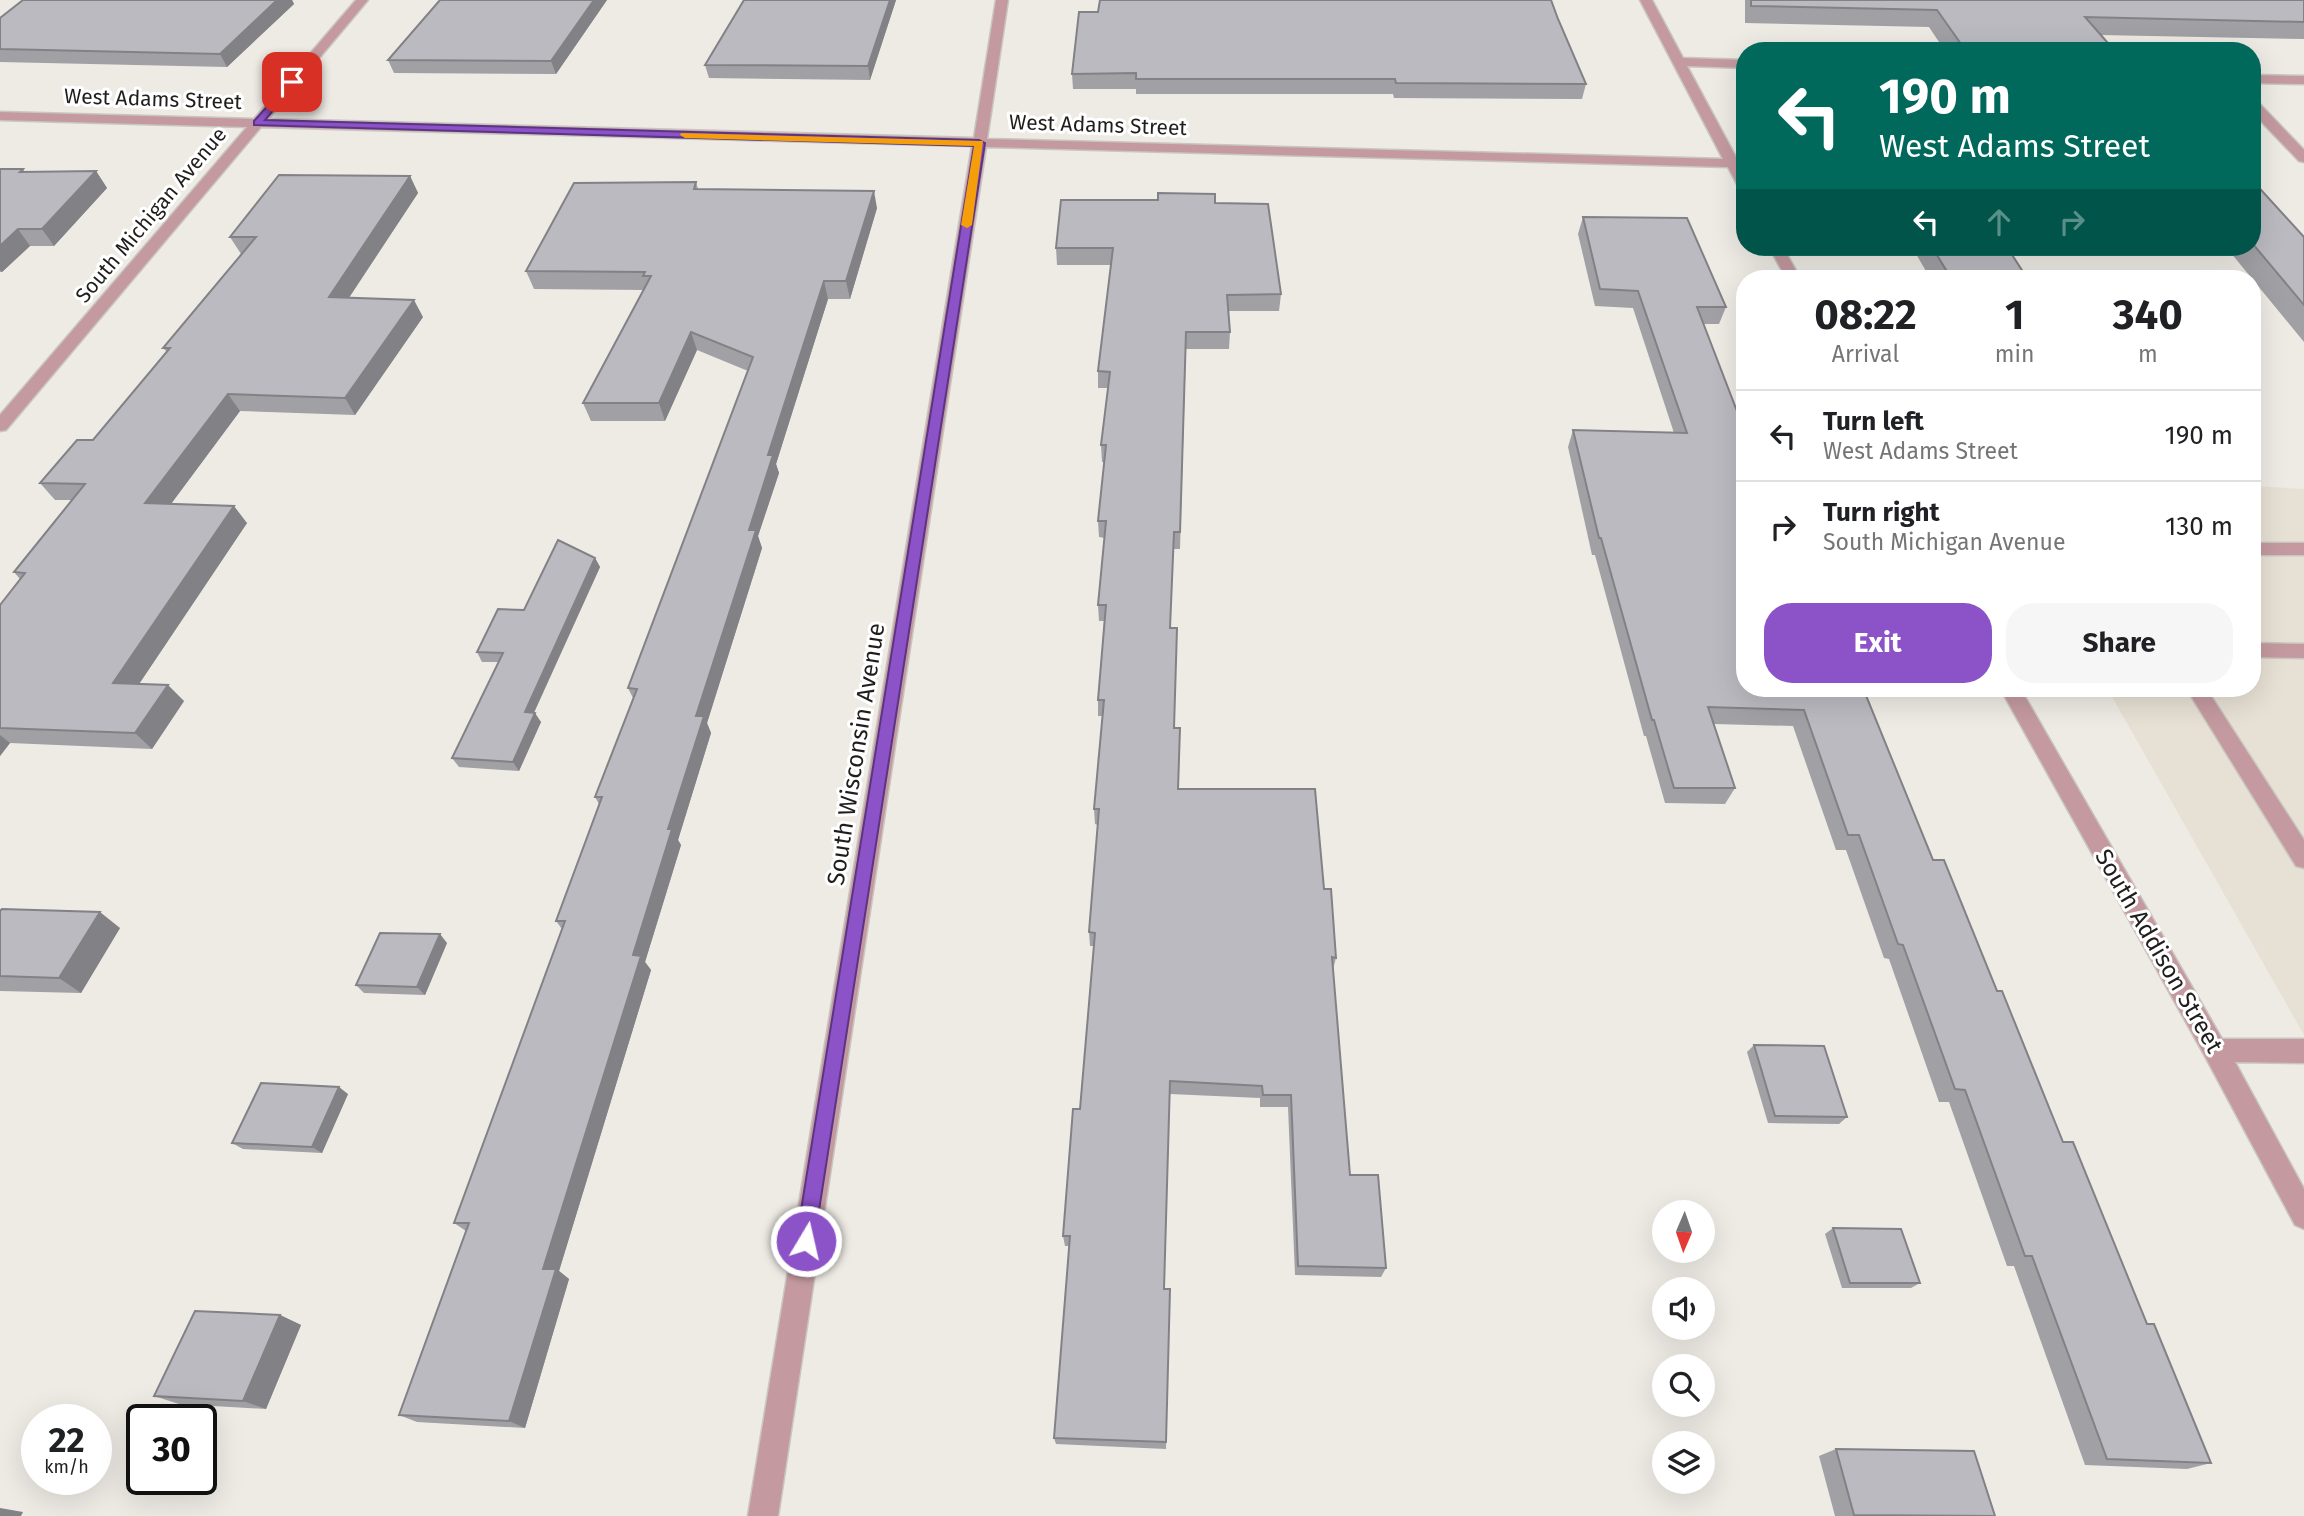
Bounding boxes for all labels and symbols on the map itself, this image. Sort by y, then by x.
pin [262,52,322,112]
street label: West Adams Street [64,83,243,115]
street label: West Adams Street [1009,109,1188,141]
street label: South Michigan Avenue [70,122,232,308]
street label: South Wisconsin Avenue [821,621,891,887]
street label: South Addison Street [2089,844,2229,1058]
north arrow [1652,1200,1715,1264]
position arrow [769,1204,843,1278]
speed limit sign: 30 [126,1404,217,1495]

